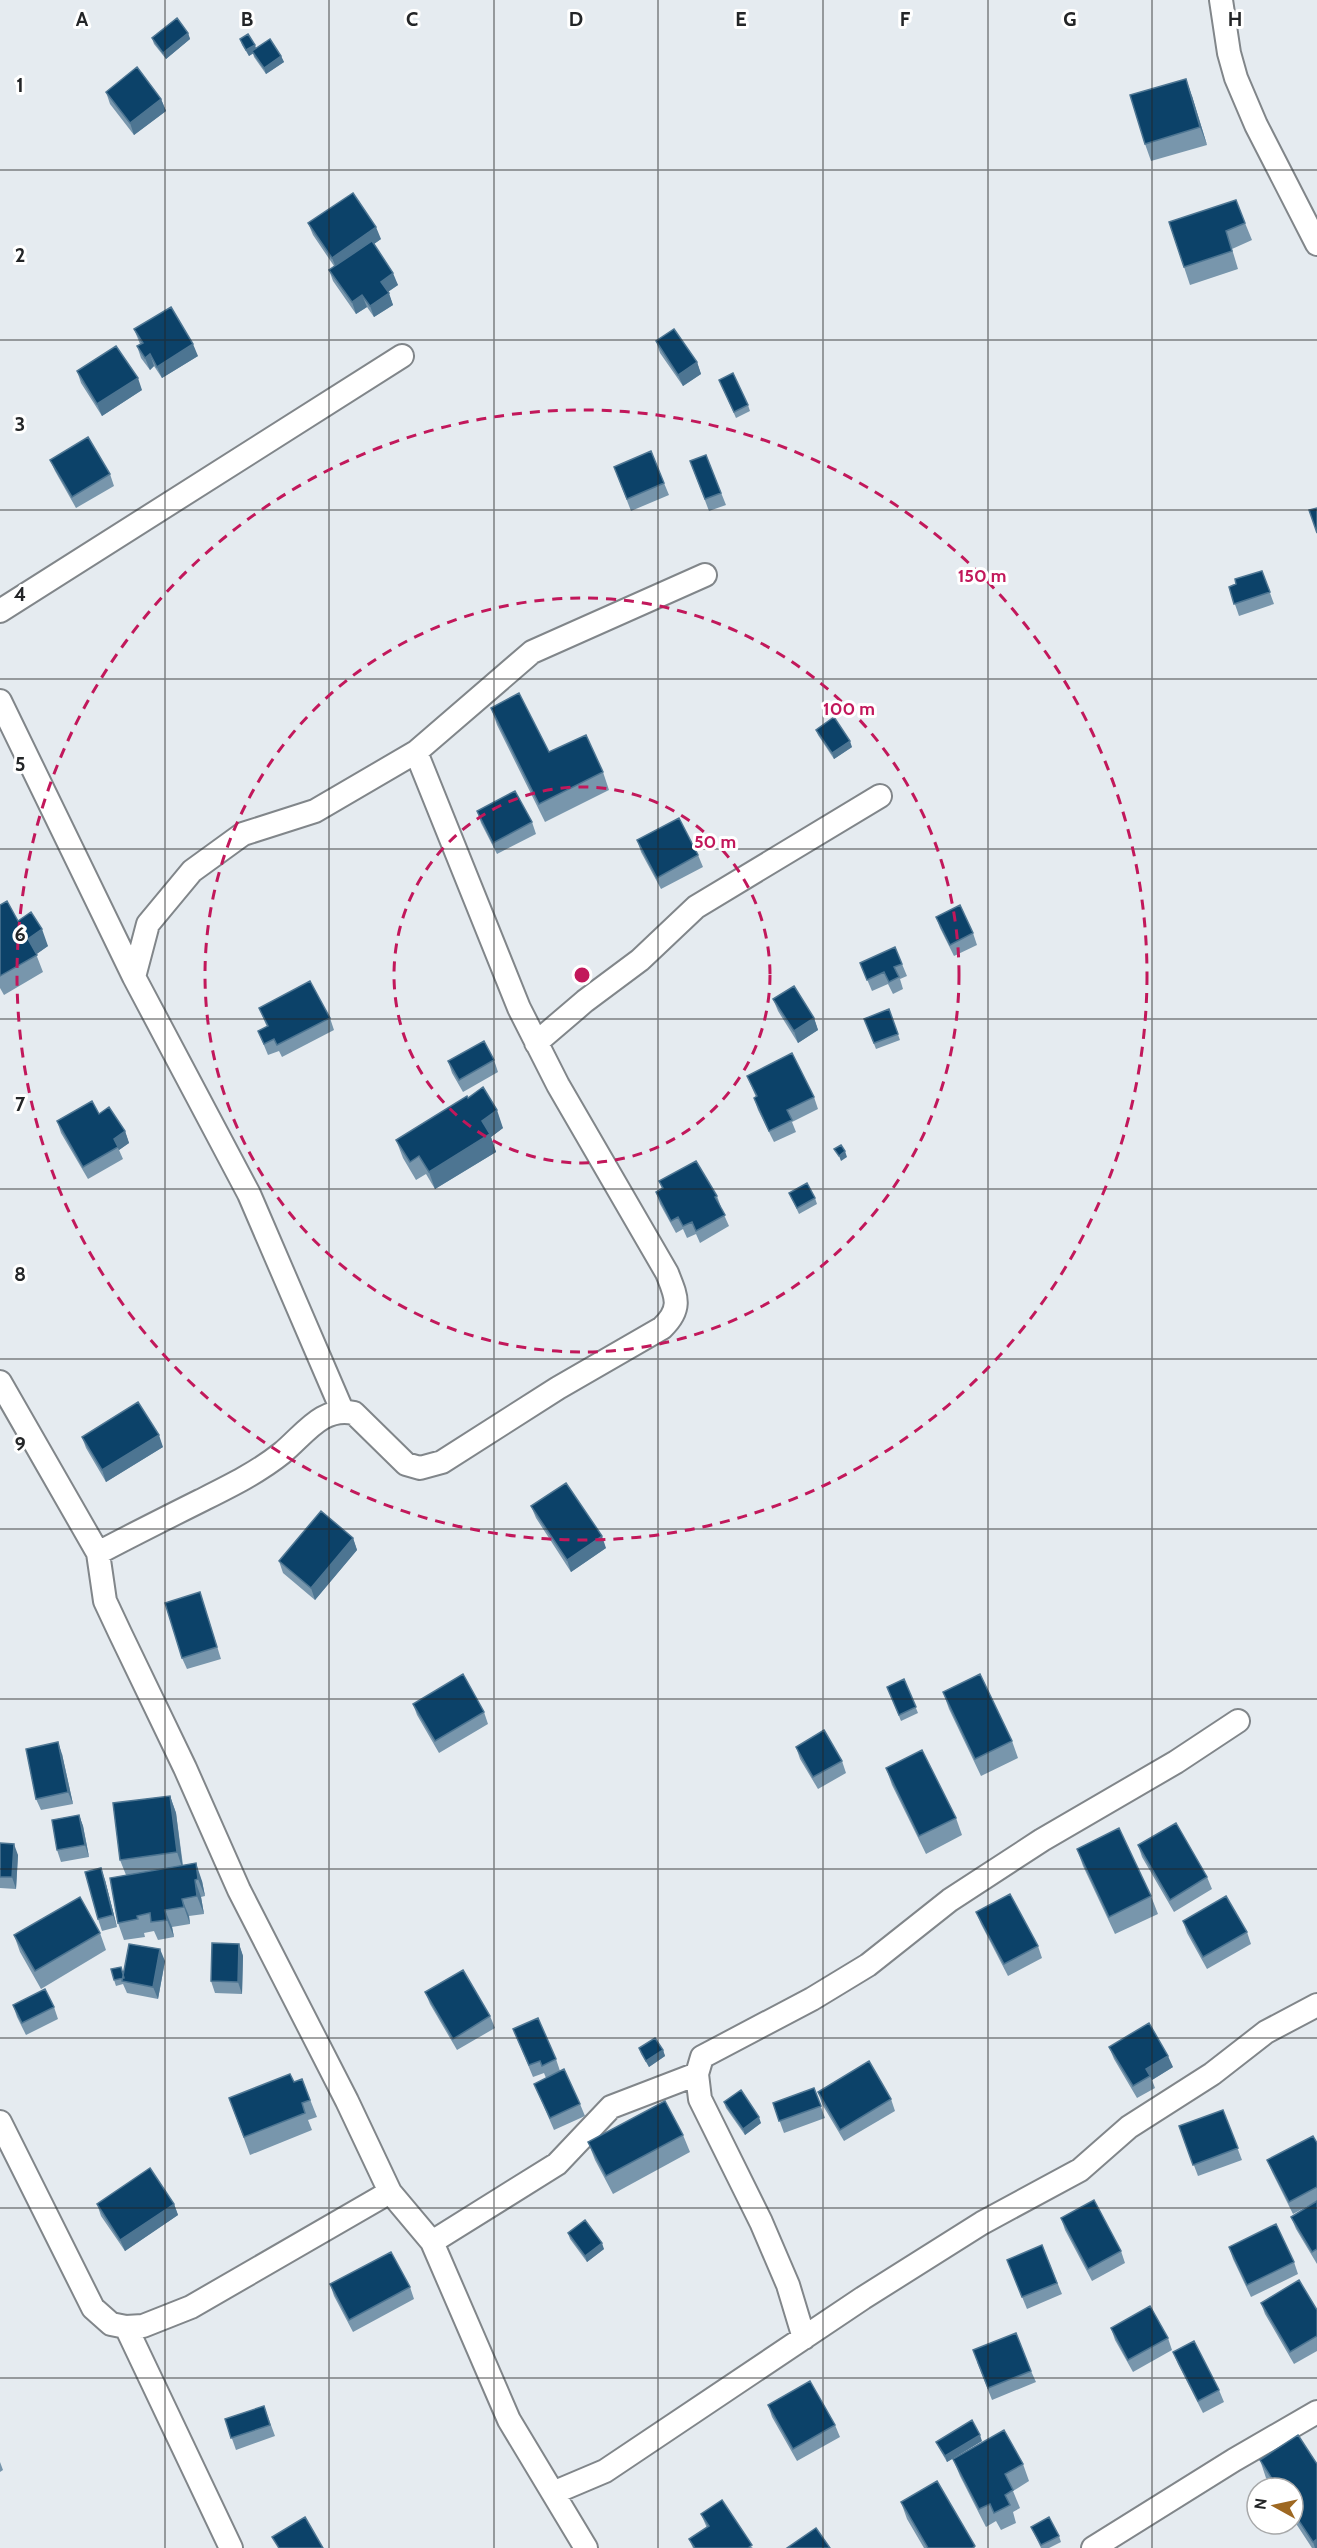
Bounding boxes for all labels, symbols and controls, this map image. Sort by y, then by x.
text: A [76,7,89,31]
text: B [241,7,253,31]
text: C [406,7,418,31]
text: D [569,7,583,31]
text: E [735,7,747,31]
text: F [900,7,911,31]
text: G [1063,7,1077,31]
text: H [1228,7,1242,31]
text: 1 [16,73,24,97]
text: 2 [15,243,25,267]
text: 3 [15,412,25,436]
text: 150 m [958,565,1006,587]
text: 4 [14,582,26,606]
text: 100 m [823,698,875,720]
text: 5 [15,752,25,776]
text: 50 m [694,831,736,853]
text: 6 [14,922,26,946]
centre of rings [572,965,592,985]
text: 7 [15,1092,26,1116]
text: 8 [14,1262,26,1286]
text: 9 [14,1432,26,1456]
north arrow [1245,2476,1305,2536]
text: N [1250,2497,1271,2511]

